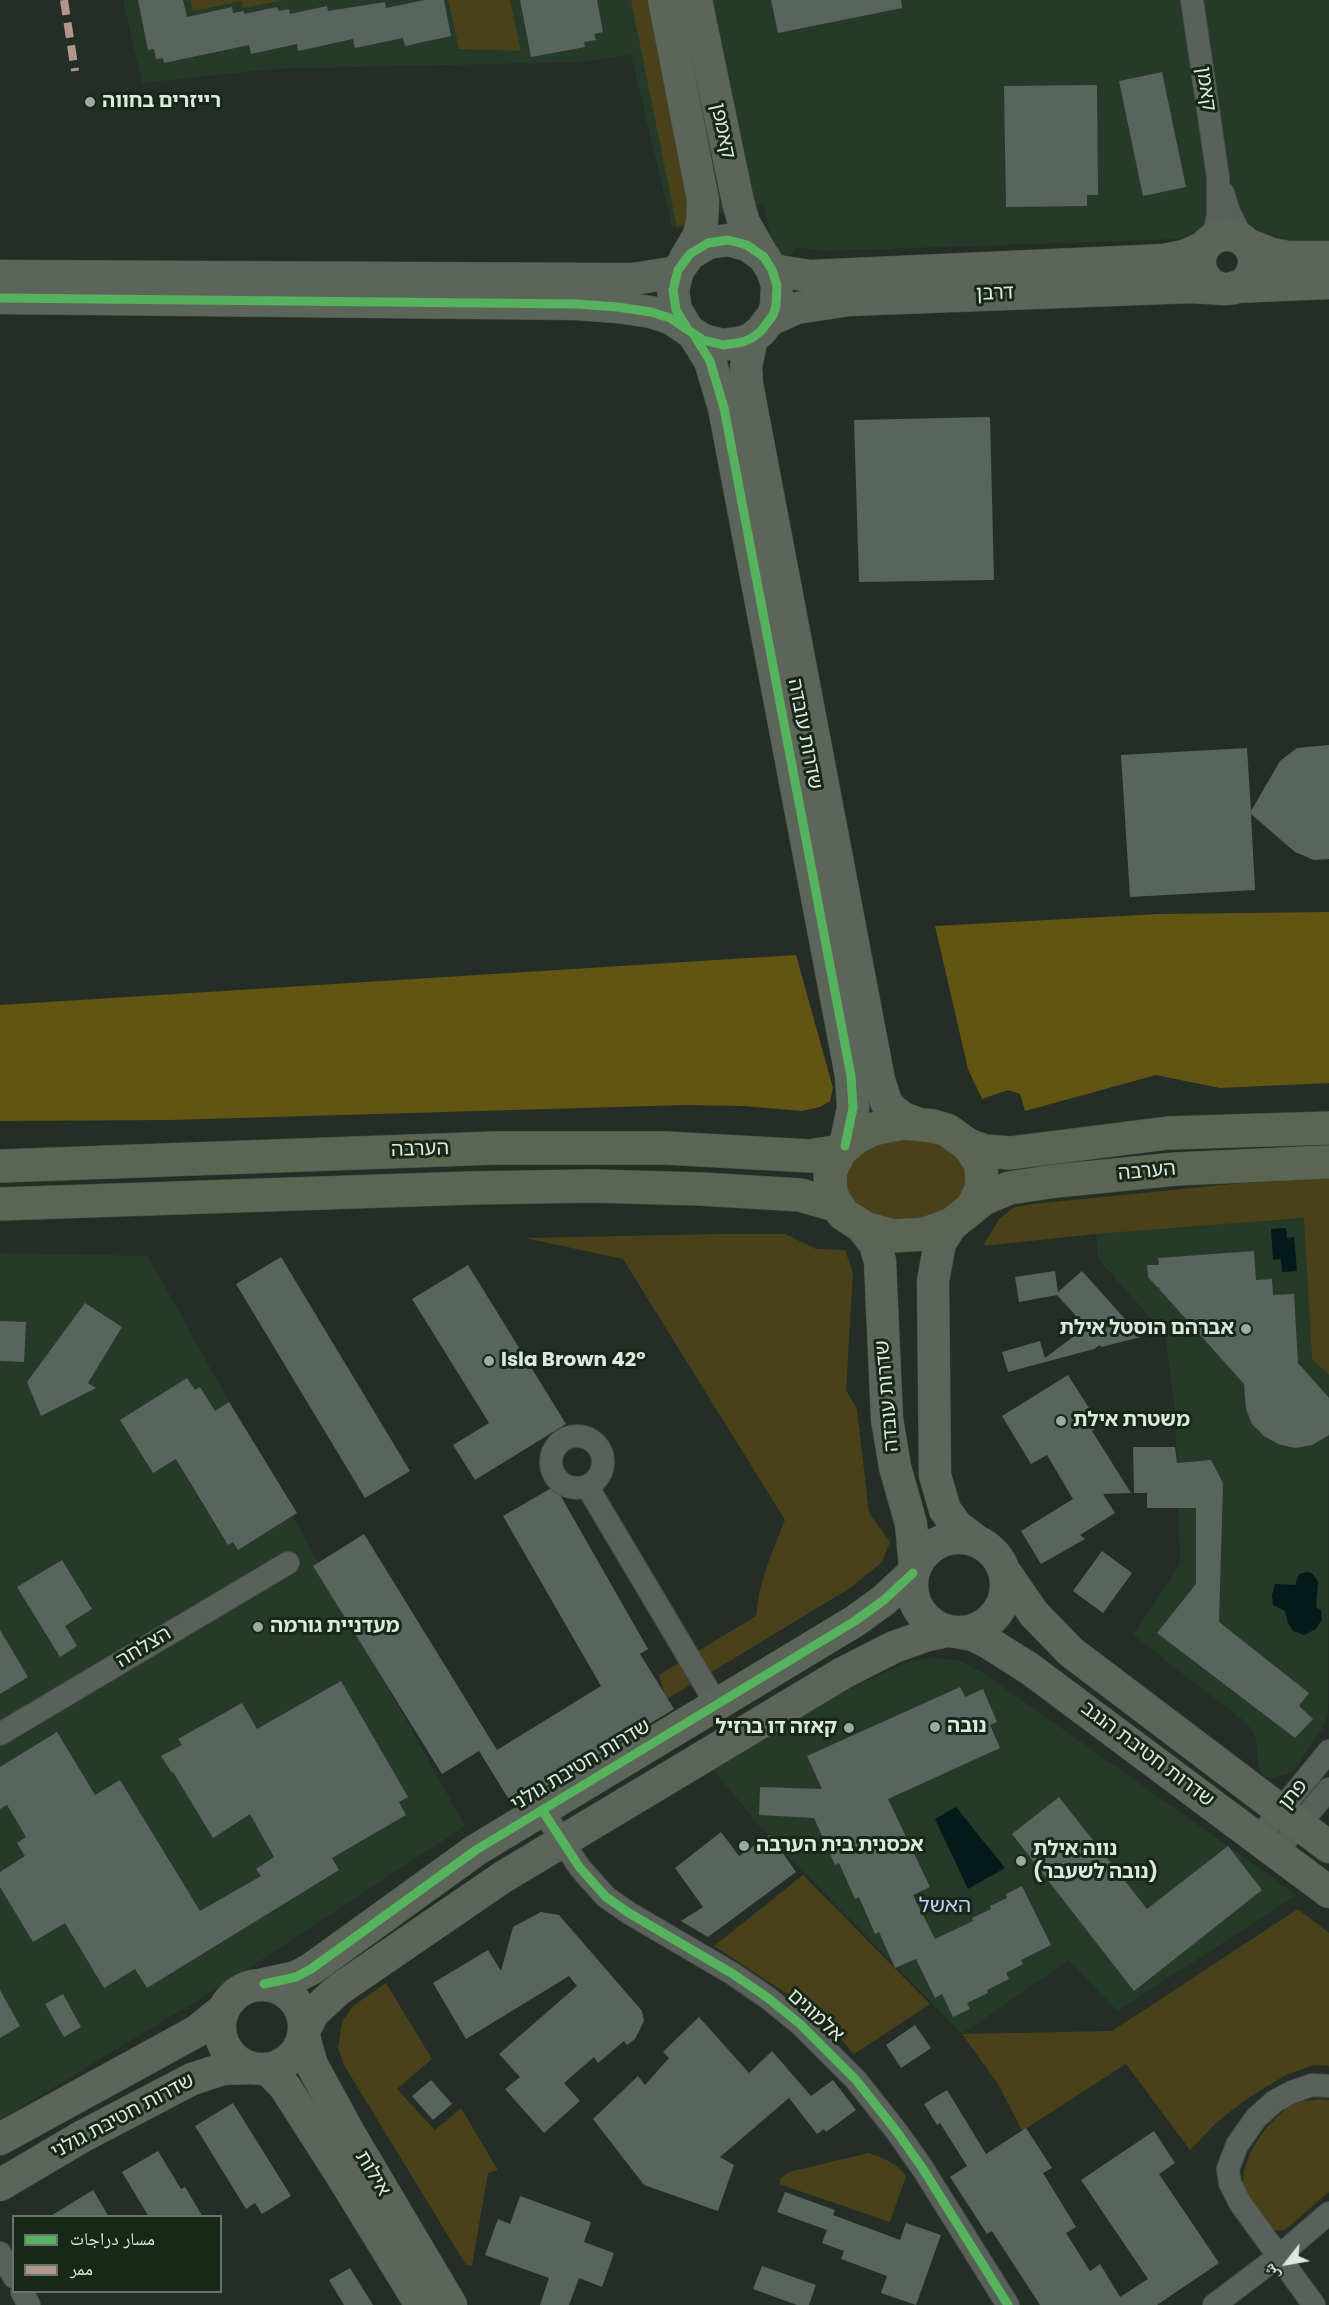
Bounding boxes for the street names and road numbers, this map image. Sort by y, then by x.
street label: קאמן [1190,65,1220,113]
street label: קאמפן [704,101,740,161]
street label: דרבן [976,281,1014,307]
street label: שדרות עובדה [782,677,826,791]
street label: הערבה [391,1137,449,1163]
street label: הערבה [1117,1158,1177,1186]
street label: שדרות עובדה [871,1339,905,1453]
street label: הצלחה [112,1622,176,1674]
street label: שדרות חטיבת הנגב [1076,1697,1218,1813]
street label: שדרות חטיבת גולני [507,1715,655,1817]
street label: פתן [1275,1775,1313,1815]
street label: אלמוגים [782,1984,848,2048]
street label: שדרות חטיבת גולני [47,2069,199,2165]
street label: אילות [349,2147,395,2201]

